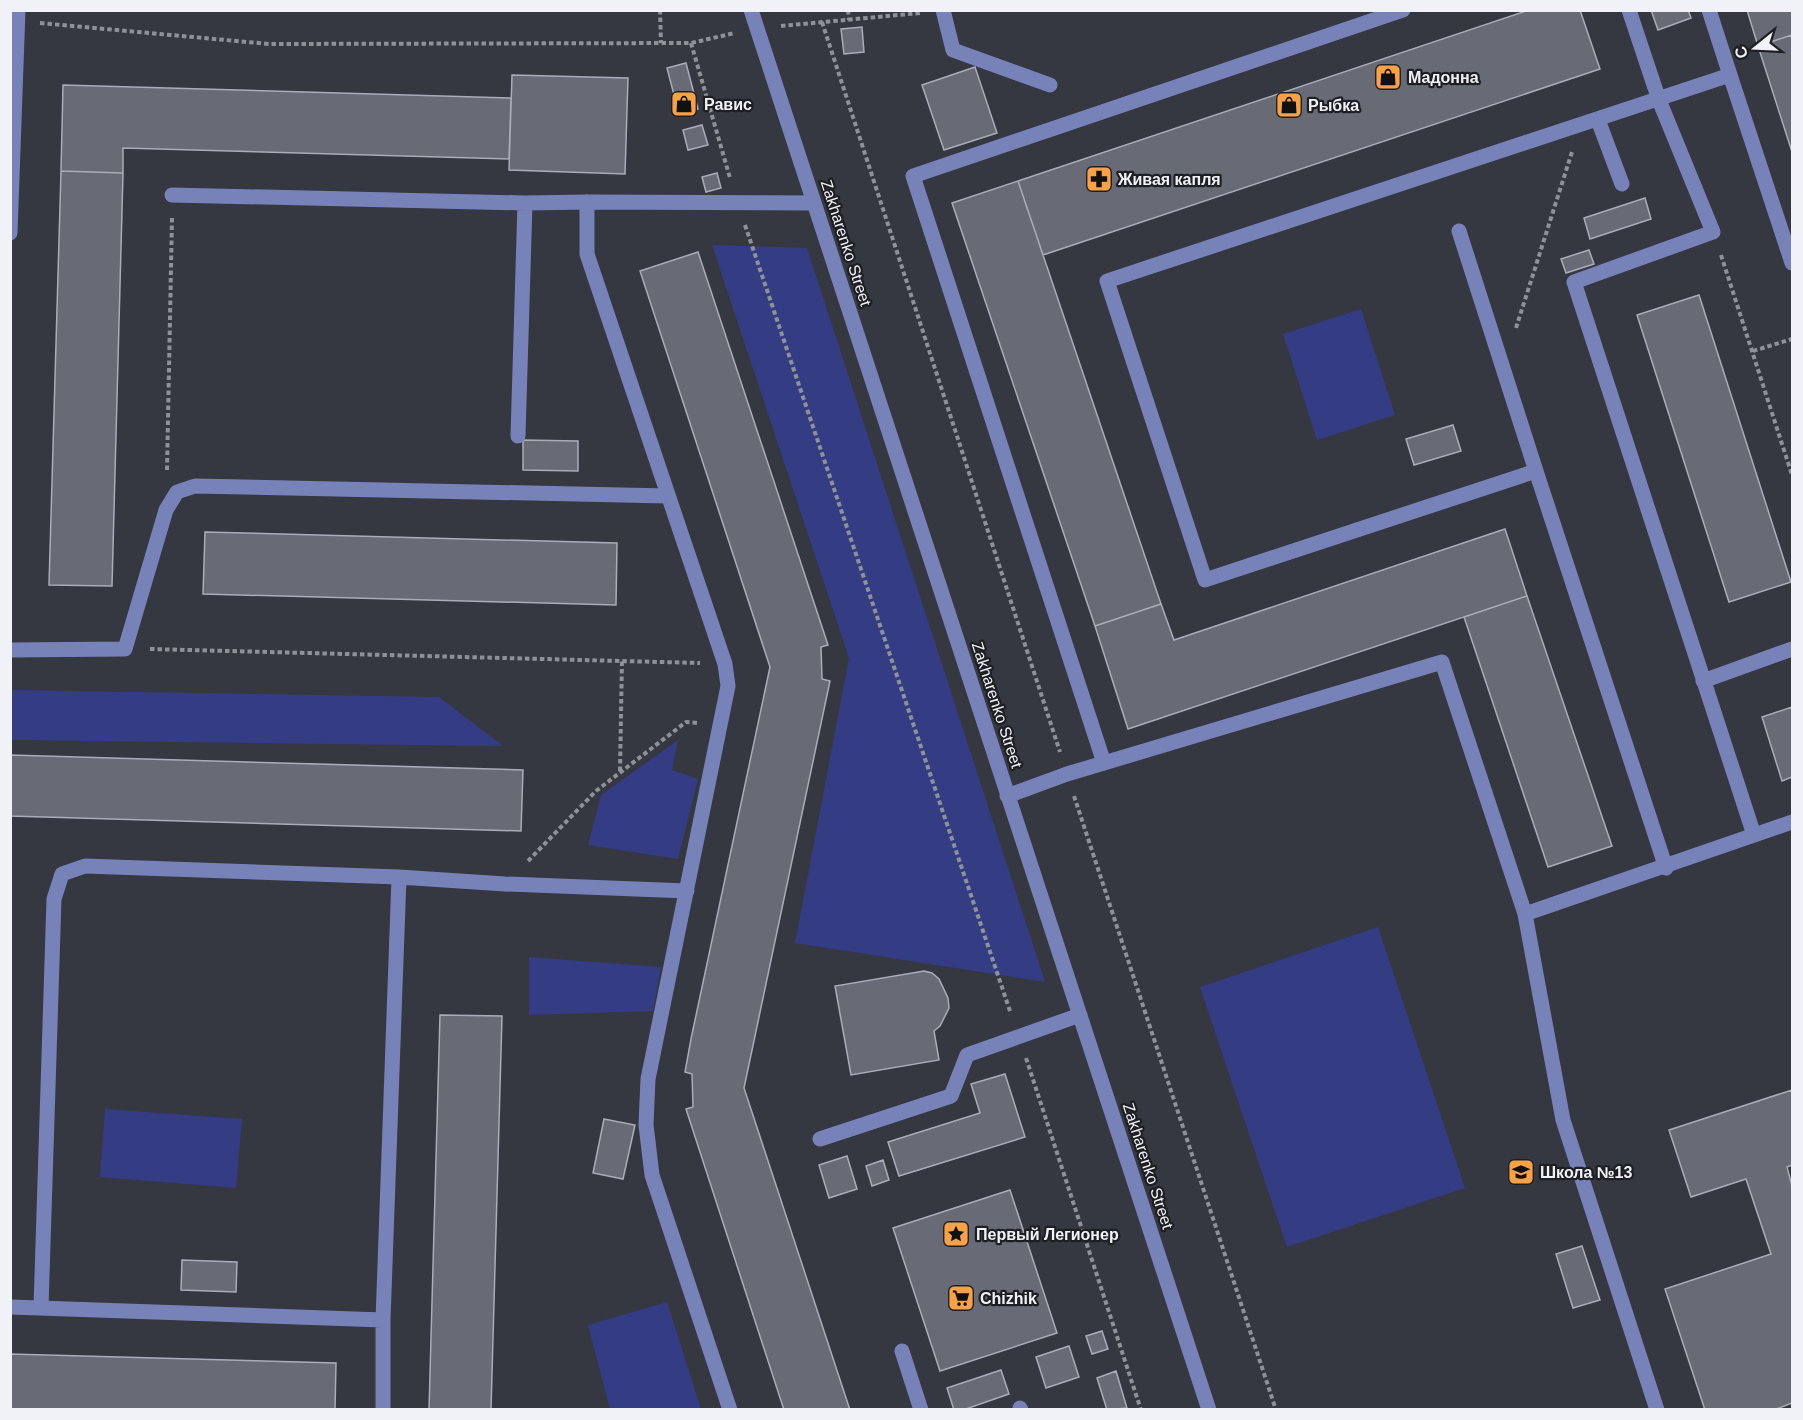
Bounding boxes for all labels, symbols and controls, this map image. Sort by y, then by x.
north arrow [1725,18,1785,78]
text: С [1731,44,1751,61]
shop icon: Мадонна [1373,62,1403,92]
place label: Мадонна [1408,69,1479,86]
shop icon: Равис [669,89,699,119]
shop icon: Рыбка [1274,90,1304,120]
place label: Равис [704,96,752,113]
place label: Рыбка [1308,97,1359,114]
pharmacy icon: Живая капля [1084,164,1114,194]
place label: Живая капля [1117,171,1221,188]
street label: Zakharenko Street [818,178,875,309]
street label: Zakharenko Street [969,640,1026,771]
street label: Zakharenko Street [1120,1101,1177,1232]
school or university icon: Школа №13 [1506,1157,1536,1187]
place label: Школа №13 [1540,1164,1632,1181]
place icon: Первый Легионер [941,1219,971,1249]
place label: Первый Легионер [976,1226,1119,1243]
supermarket icon: Chizhik [946,1283,976,1313]
place label: Chizhik [980,1290,1037,1307]

